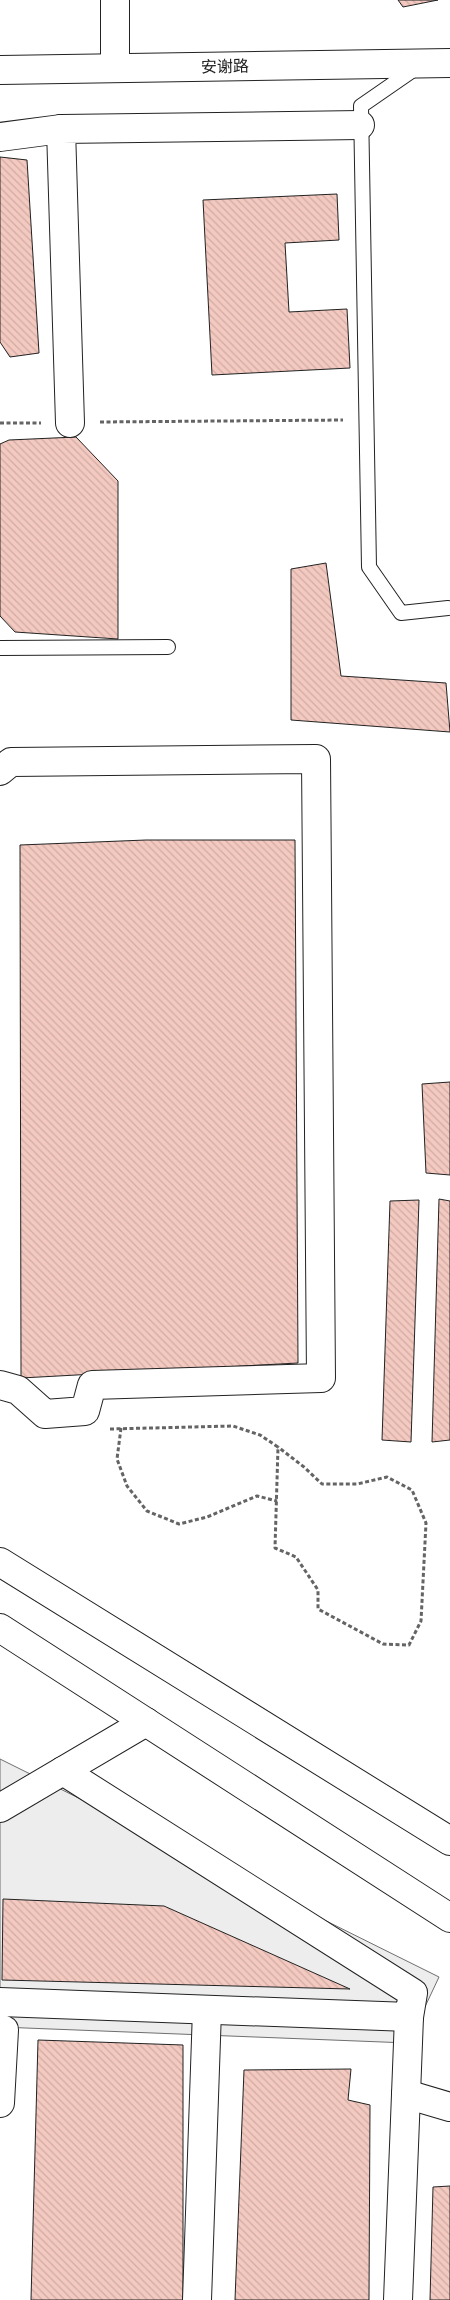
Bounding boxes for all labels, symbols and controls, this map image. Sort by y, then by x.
street label: 安谢路 [201,56,249,76]

